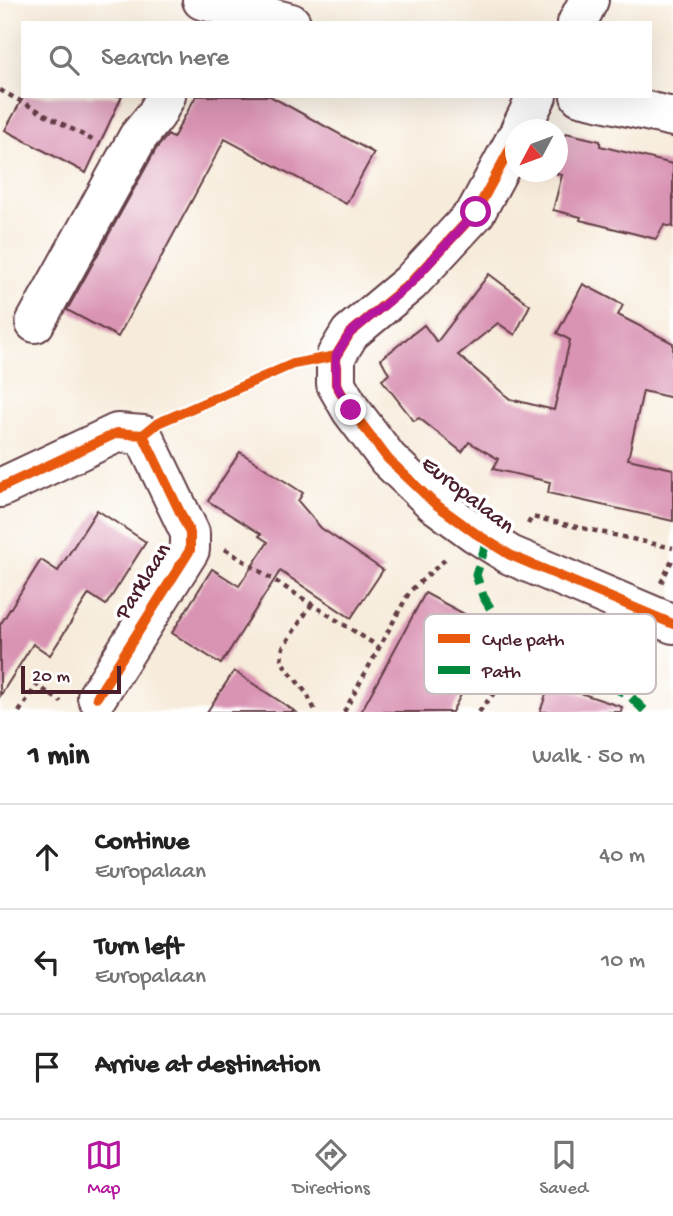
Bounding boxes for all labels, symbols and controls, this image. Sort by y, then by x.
search box [21,21,652,98]
icon: search [45,41,83,79]
text: Search here [101,44,229,75]
north arrow [505,119,568,182]
route start [460,196,491,227]
route end [335,394,366,425]
street label: Europalaan [415,451,519,541]
street label: Parklaan [109,539,178,626]
legend [424,614,656,694]
text: Cycle path [482,630,564,653]
text: Path [481,662,521,685]
scale bar [21,663,121,695]
text: 20 m [32,666,70,689]
text: 1 min [28,740,89,775]
text: Walk · 50 m [532,744,645,771]
text: Continue [95,828,189,859]
icon: ahead [28,838,66,876]
text: 40 m [599,843,645,870]
text: Europalaan [95,859,206,886]
text: Turn left [95,933,183,964]
icon: left [28,943,66,981]
text: 10 m [601,948,645,975]
text: Europalaan [95,964,206,991]
icon: arrive [28,1048,66,1086]
text: Arrive at destination [95,1051,320,1082]
tab: Map [85,1136,123,1201]
tab: Directions [293,1136,370,1201]
tab: Saved [539,1136,588,1201]

